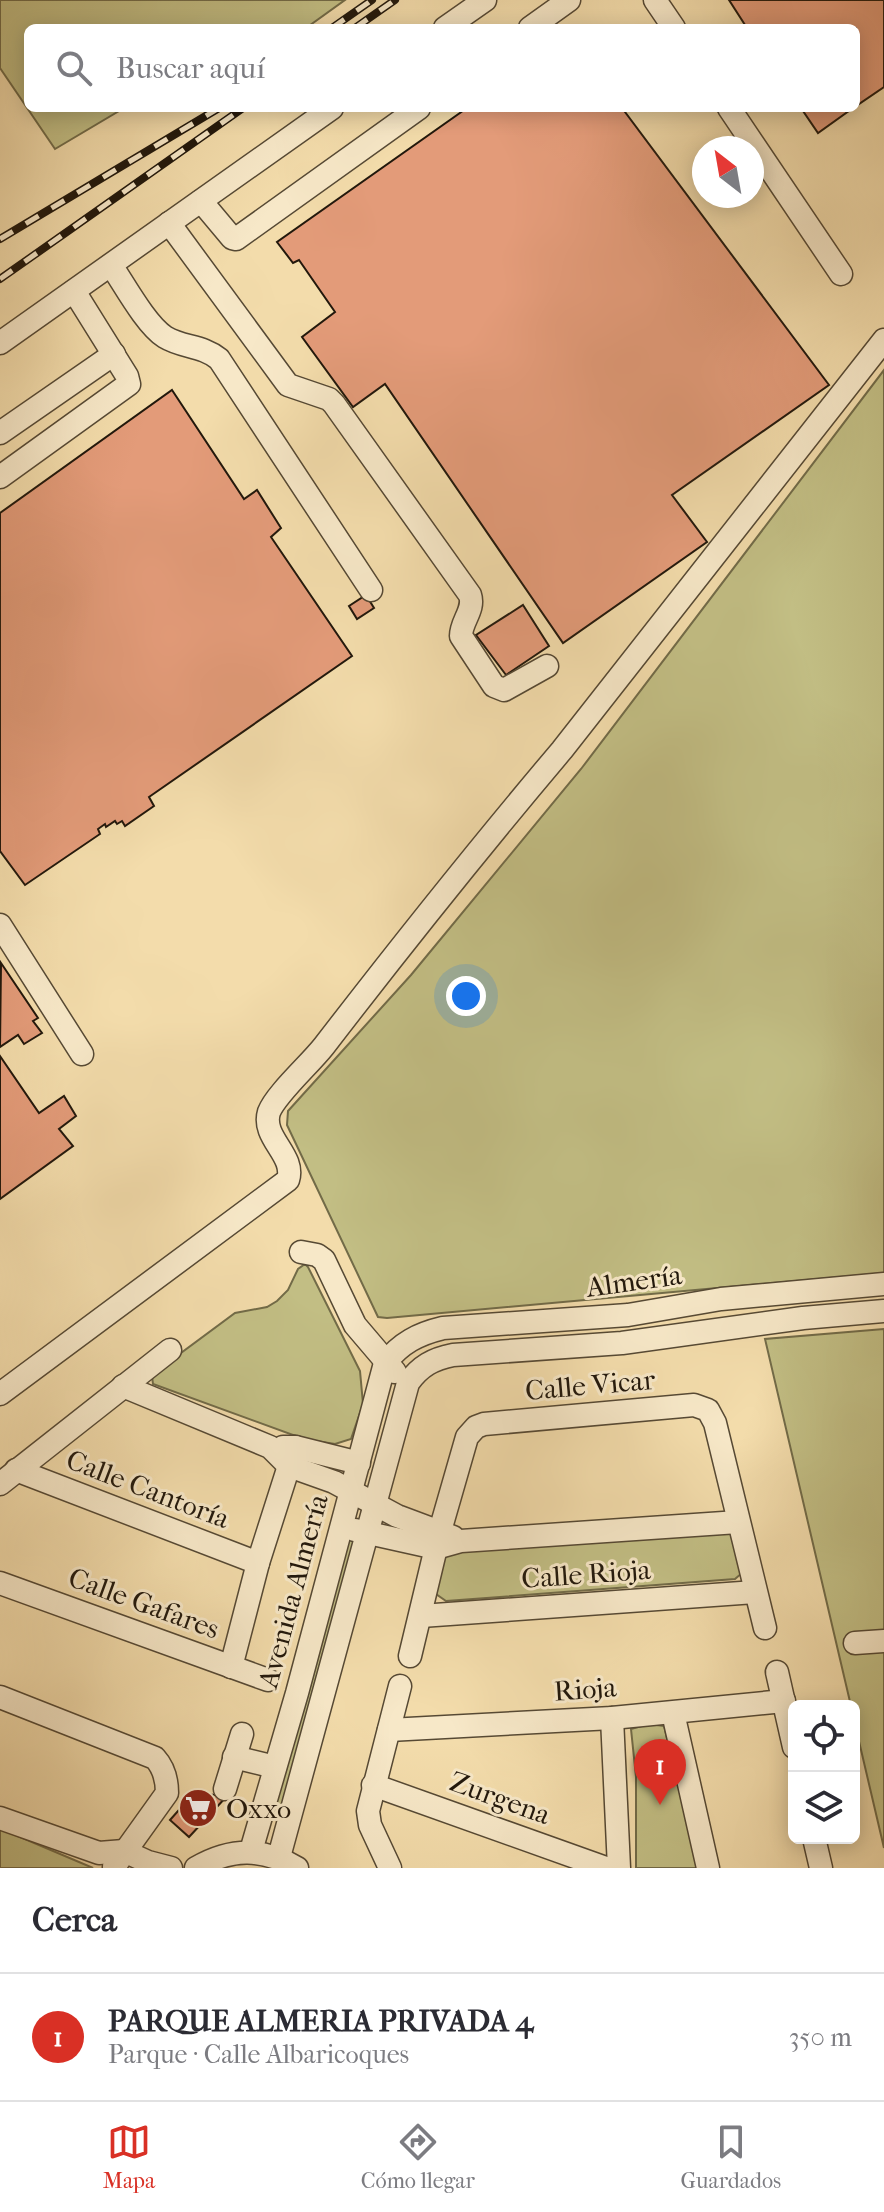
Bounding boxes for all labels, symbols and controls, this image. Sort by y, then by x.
search box [24,24,860,112]
icon: search [52,46,96,90]
text: Buscar aquí [116,51,265,86]
north arrow [692,136,764,208]
your location [446,976,486,1016]
street label: Almería [583,1258,685,1304]
street label: Calle Vicar [524,1363,656,1407]
street label: Calle Cantoría [62,1443,235,1536]
street label: Avenida Almería [251,1489,335,1693]
street label: Calle Rioja [520,1553,653,1595]
street label: Calle Gafares [64,1561,224,1645]
street label: Rioja [553,1670,618,1708]
map controls [788,1700,860,1844]
button: locate [788,1700,860,1772]
pin: 1 [634,1739,686,1805]
street label: Zurgena [445,1765,556,1832]
button: layers [788,1772,860,1844]
supermarket icon: Oxxo [177,1787,219,1829]
place label: Oxxo [226,1792,291,1825]
text: Cerca [32,1900,117,1940]
text: PARQUE ALMERIA PRIVADA 4 [108,2004,533,2039]
text: 1 [53,2022,63,2053]
text: 350 m [789,2022,852,2053]
text: Parque · Calle Albaricoques [108,2039,409,2070]
tab: Mapa [103,2120,155,2194]
tab: Cómo llegar [361,2120,475,2194]
tab: Guardados [680,2120,781,2194]

